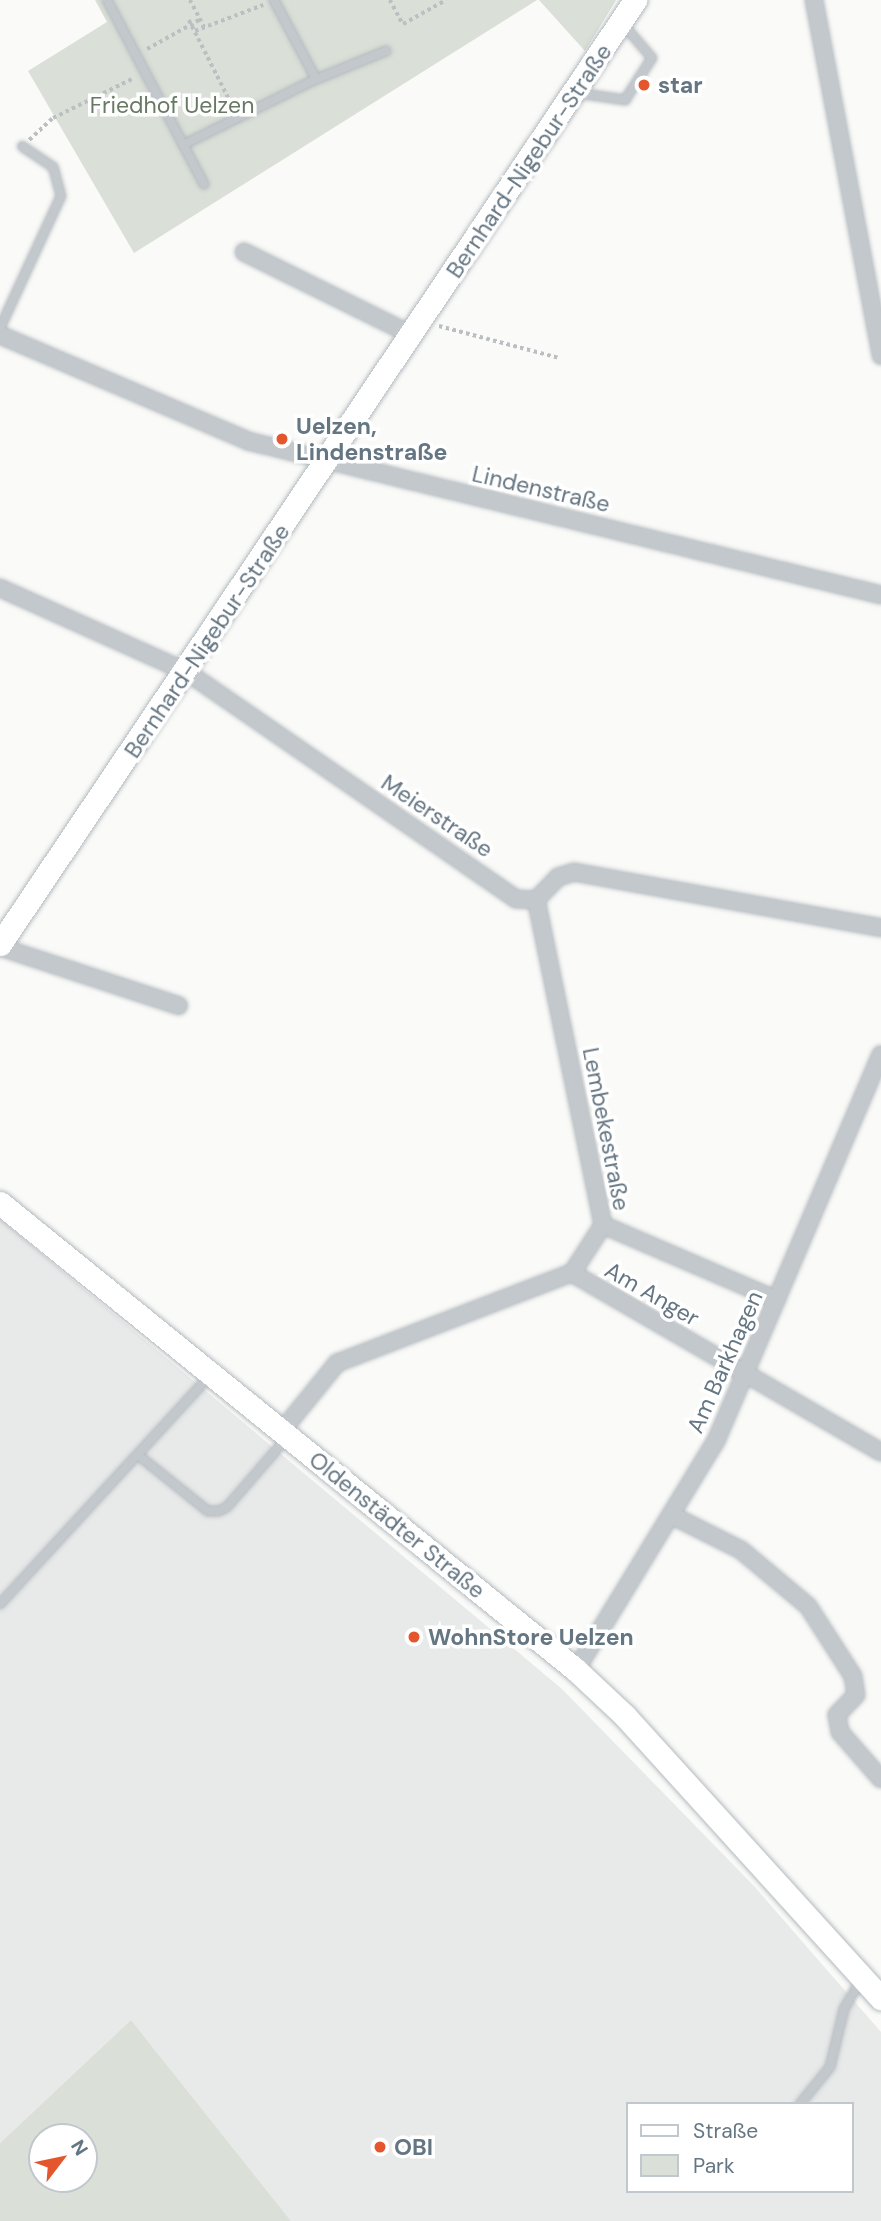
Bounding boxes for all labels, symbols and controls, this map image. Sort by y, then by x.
street label: Bernhard-Nigebur-Straße [440,39,618,283]
place label: star [658,71,703,99]
marker: star [636,77,652,93]
park label: Friedhof Uelzen [90,91,254,119]
place label: Uelzen, Lindenstraße [296,412,447,466]
marker: Uelzen, Lindenstraße [274,431,290,447]
street label: Lindenstraße [469,460,613,518]
street label: Bernhard-Nigebur-Straße [118,519,296,763]
street label: Meierstraße [376,769,498,863]
street label: Lembekestraße [577,1045,635,1213]
street label: Am Anger [600,1256,704,1332]
street label: Am Barkhagen [681,1287,769,1437]
street label: Oldenstädter Straße [303,1446,491,1604]
place label: WohnStore Uelzen [428,1623,634,1651]
marker: WohnStore Uelzen [406,1629,422,1645]
legend [626,2102,853,2193]
text: Straße [693,2117,758,2145]
north arrow [28,2123,98,2193]
place label: OBI [394,2133,433,2161]
text: N [65,2135,94,2160]
marker: OBI [372,2139,388,2155]
text: Park [693,2152,734,2180]

